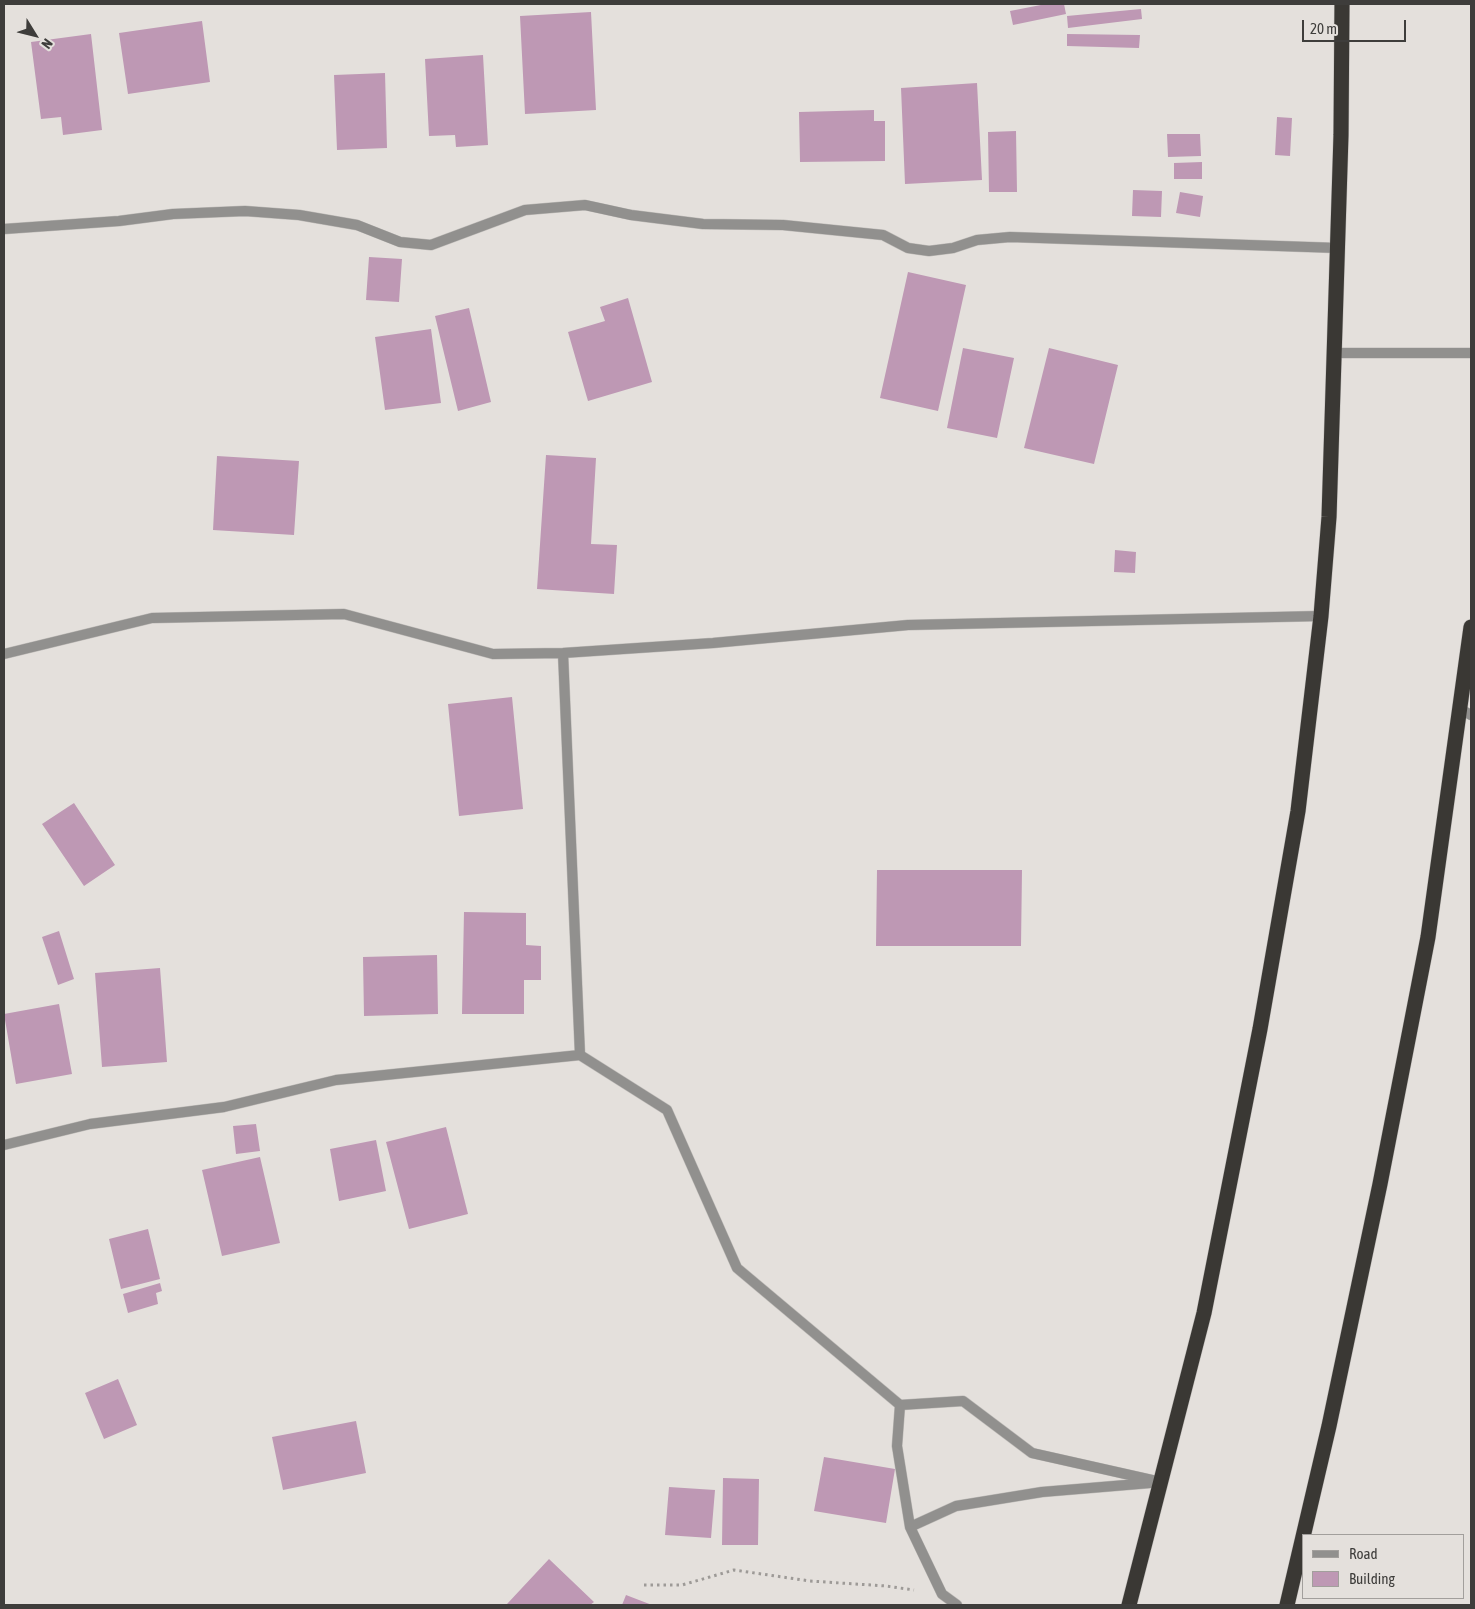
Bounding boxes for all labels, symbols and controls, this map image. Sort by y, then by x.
north arrow [10,10,60,60]
scale bar [1305,10,1409,42]
text: 20 m [1310,20,1337,37]
text: N [38,36,56,52]
legend [1302,1534,1465,1599]
text: Road [1349,1545,1378,1562]
text: Building [1349,1570,1395,1587]

